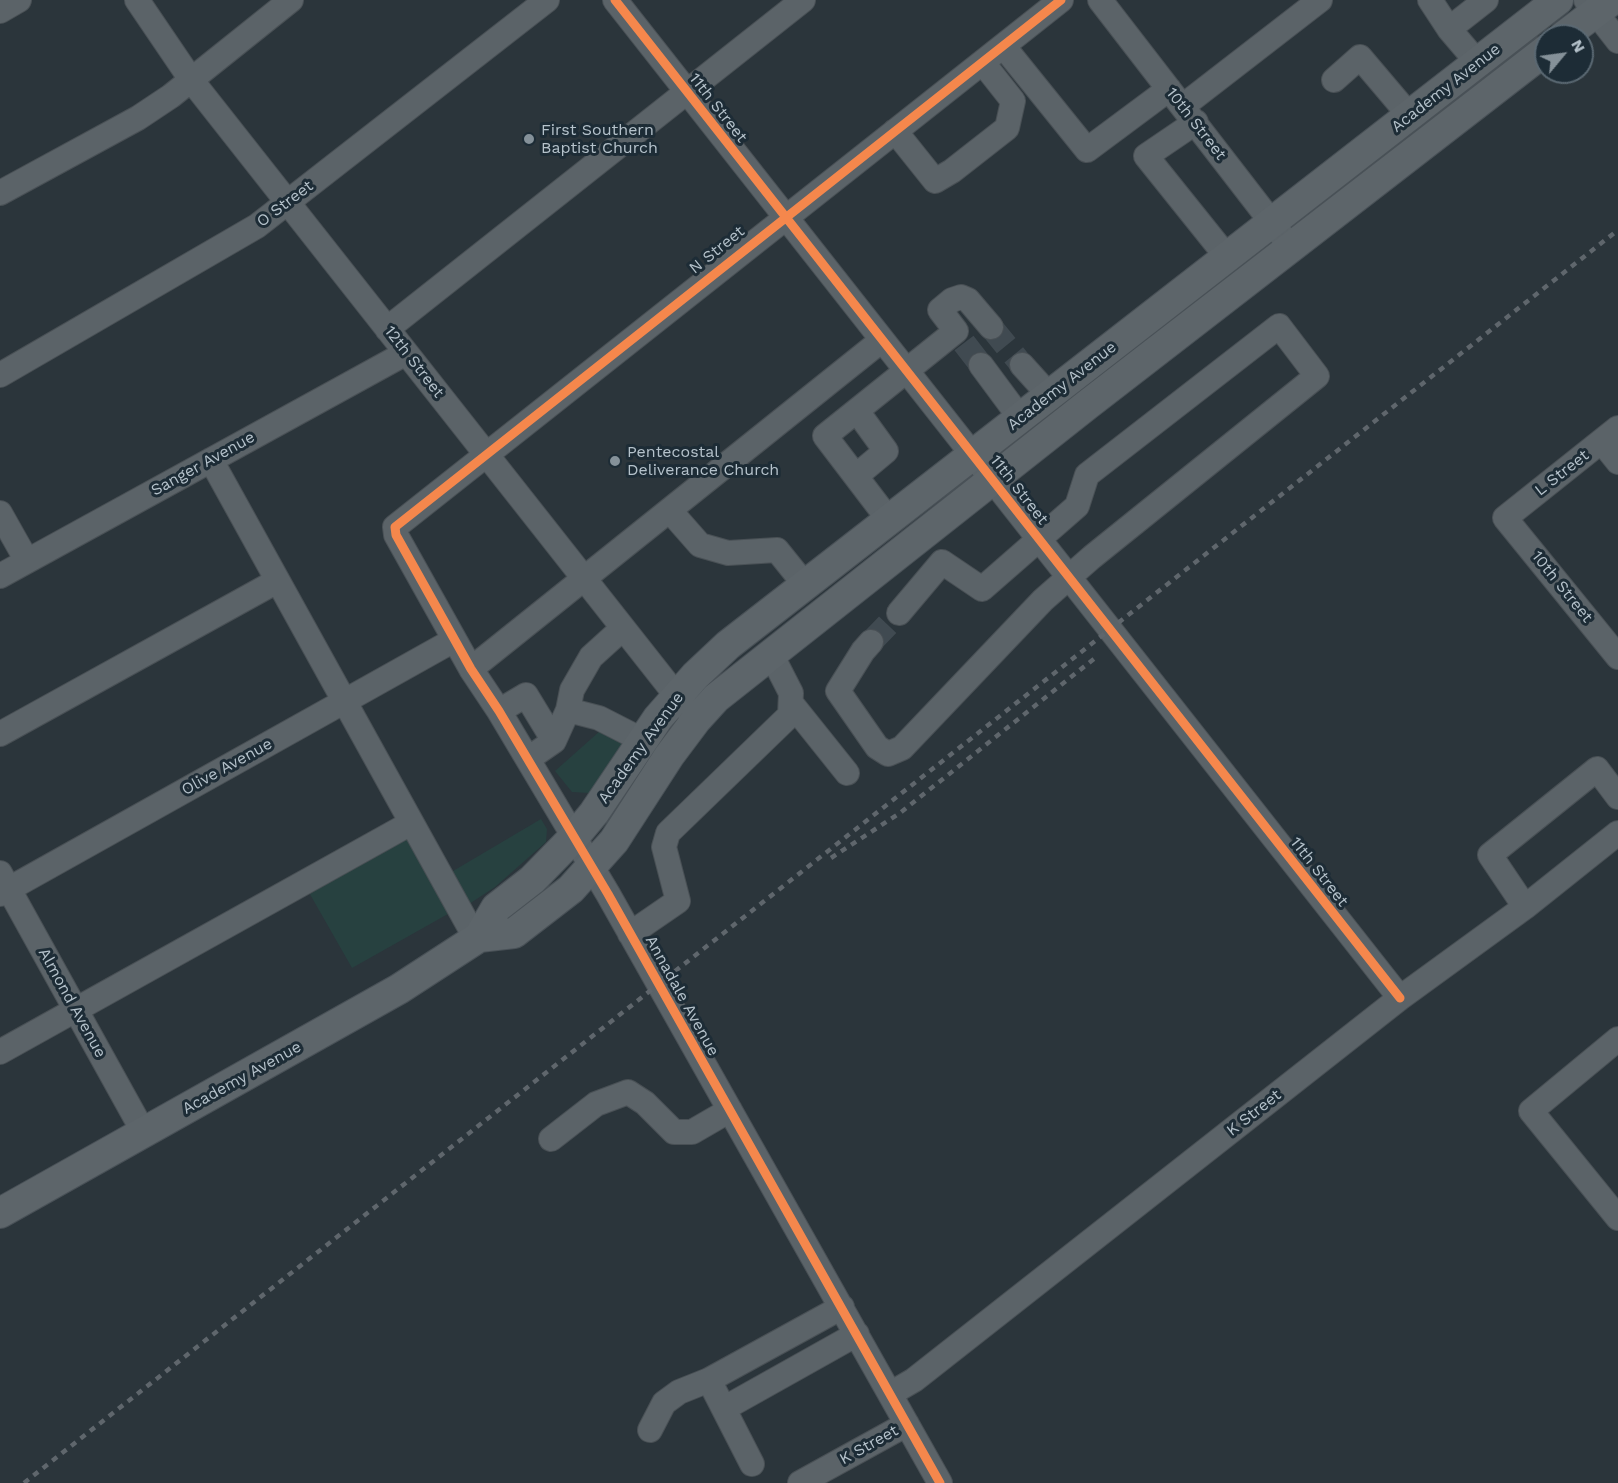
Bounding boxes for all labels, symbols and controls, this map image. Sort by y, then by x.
north arrow [1534,24,1594,84]
text: N [1567,36,1590,56]
street label: Academy Avenue [1388,39,1504,137]
street label: 11th Street [685,70,751,146]
street label: 10th Street [1162,84,1230,164]
place label: First Southern Baptist Church [541,120,658,158]
marker: First Southern Baptist Church [522,132,536,146]
street label: O Street [253,177,317,231]
street label: N Street [686,222,748,278]
street label: 12th Street [380,322,448,402]
street label: Academy Avenue [1004,337,1120,435]
street label: Sanger Avenue [148,428,258,500]
place label: Pentecostal Deliverance Church [627,442,779,480]
street label: L Street [1531,446,1593,500]
street label: 11th Street [986,452,1052,528]
marker: Pentecostal Deliverance Church [608,454,622,468]
street label: 10th Street [1527,547,1597,627]
street label: Academy Avenue [594,689,688,807]
street label: Olive Avenue [178,734,276,800]
street label: 11th Street [1286,834,1352,910]
street label: Annadale Avenue [641,932,723,1060]
street label: Almond Avenue [34,945,110,1061]
street label: Academy Avenue [179,1037,305,1119]
street label: K Street [1223,1086,1285,1140]
street label: K Street [836,1421,902,1469]

